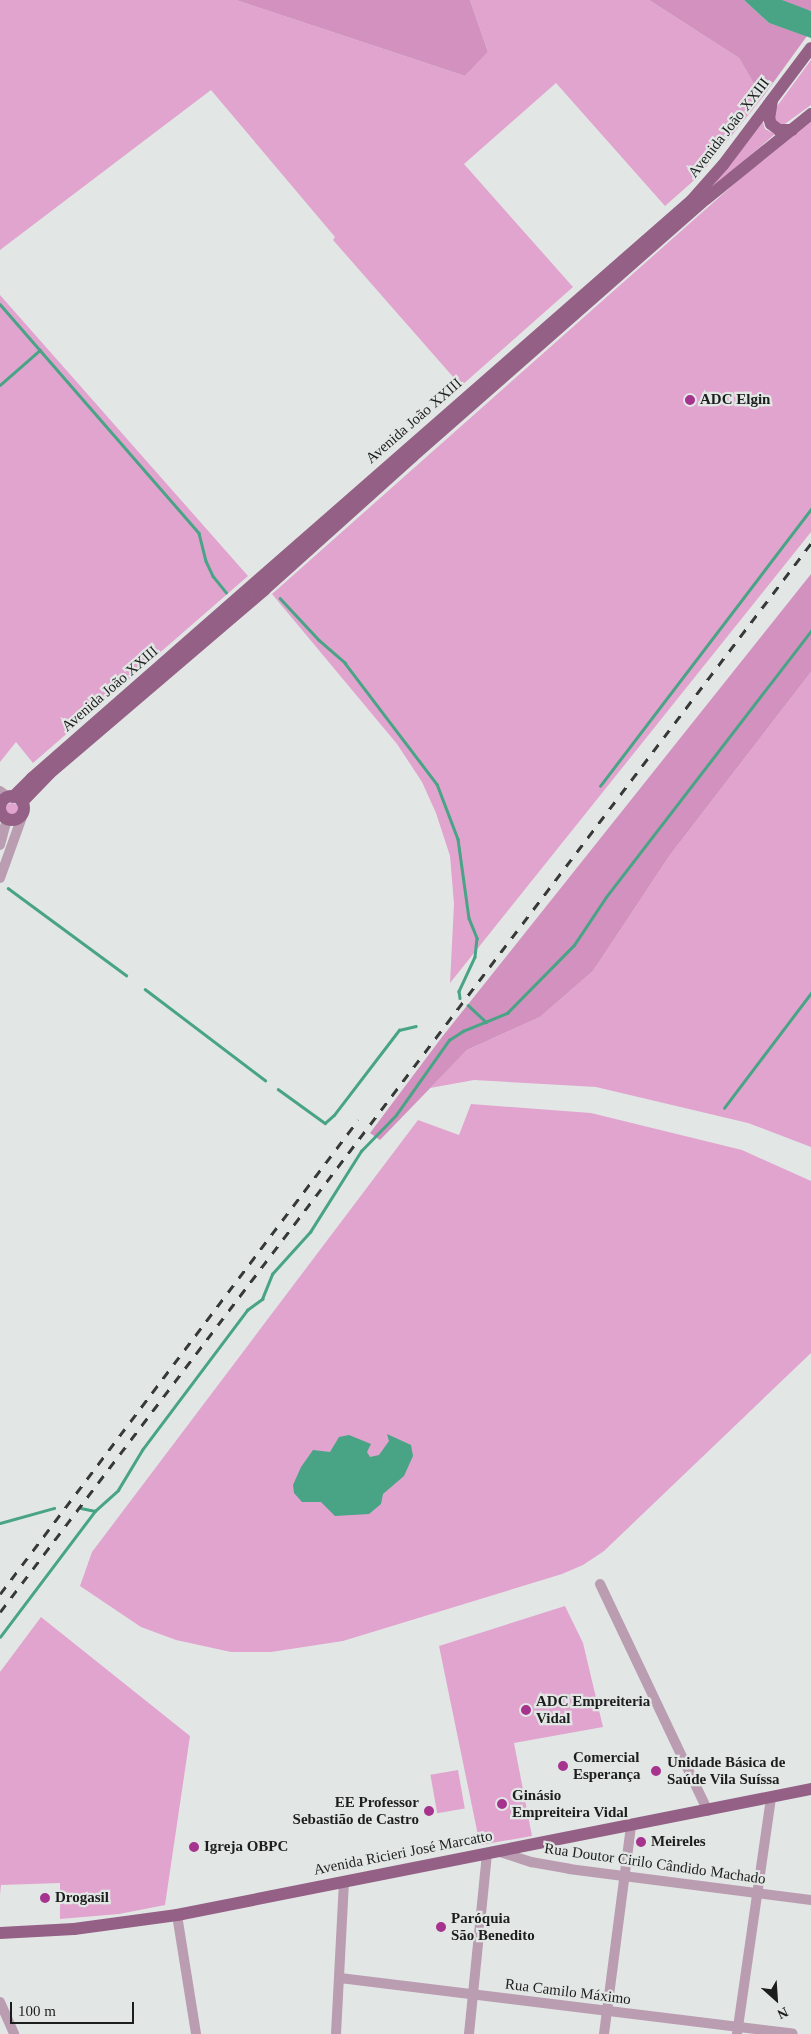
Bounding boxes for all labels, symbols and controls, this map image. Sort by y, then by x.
street label: Avenida João XXIII [685,75,773,181]
street label: Avenida João XXIII [362,374,466,468]
place label: ADC Elgin [700,391,770,409]
marker: ADC Elgin [684,394,696,406]
street label: Avenida João XXIII [58,642,162,736]
place label: ADC Empreiteria Vidal [536,1692,650,1727]
marker: ADC Empreiteria Vidal [520,1704,532,1716]
place label: Comercial Esperança [573,1748,640,1783]
place label: Unidade Básica de Saúde Vila Suíssa [667,1753,785,1788]
marker: Comercial Esperança [557,1760,569,1772]
marker: Unidade Básica de Saúde Vila Suíssa [649,1764,663,1778]
place label: Ginásio Empreiteira Vidal [512,1786,628,1821]
place label: EE Professor Sebastião de Castro [293,1793,419,1828]
marker: Ginásio Empreiteira Vidal [496,1798,508,1810]
marker: EE Professor Sebastião de Castro [423,1805,435,1817]
street label: Avenida Ricieri José Marcatto [312,1827,494,1879]
place label: Meireles [651,1833,706,1851]
marker: Meireles [635,1836,647,1848]
place label: Igreja OBPC [204,1838,288,1856]
street label: Rua Doutor Cirilo Cândido Machado [543,1840,767,1888]
marker: Igreja OBPC [188,1841,200,1853]
place label: Drogasil [55,1889,109,1907]
marker: Drogasil [39,1892,51,1904]
place label: Paróquia São Benedito [451,1909,535,1944]
marker: Paróquia São Benedito [435,1921,447,1933]
north arrow [751,1974,801,2024]
street label: Rua Camilo Máximo [504,1975,632,2009]
scale bar [12,1992,136,2024]
text: 100 m [18,2003,56,2019]
text: N [775,2004,791,2022]

